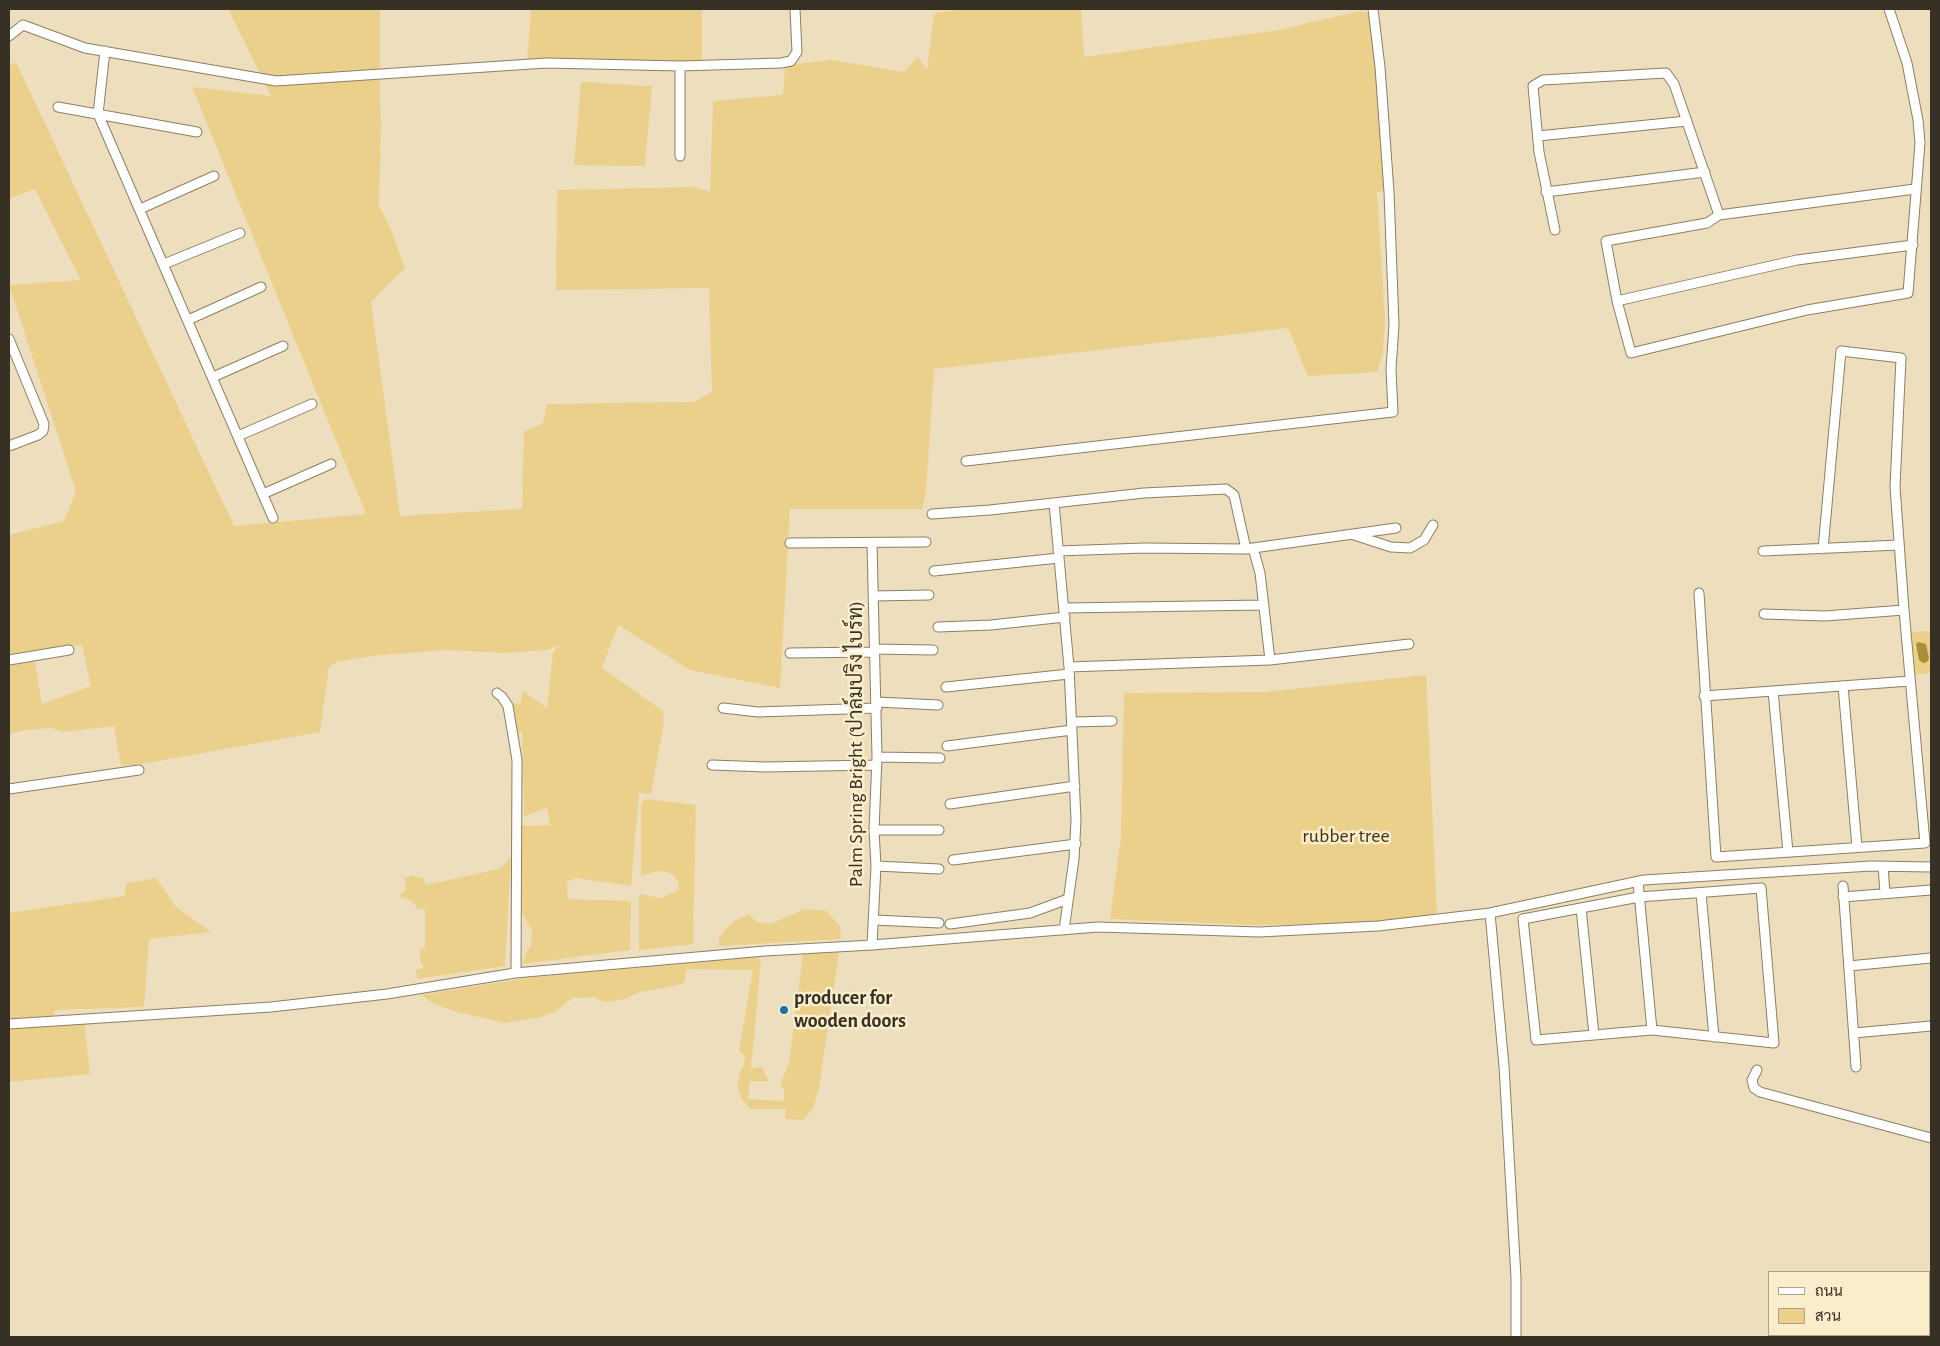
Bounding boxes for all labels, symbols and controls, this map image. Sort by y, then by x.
street label: Palm Spring Bright (ปาล์มปริง ไบร์ท) [844,601,868,887]
park label: rubber tree [1302,824,1390,848]
place label: producer for wooden doors [794,986,906,1033]
marker: producer for wooden doors [778,1004,790,1016]
legend [1768,1271,1930,1336]
text: ถนน [1815,1284,1843,1299]
text: สวน [1815,1309,1841,1324]

